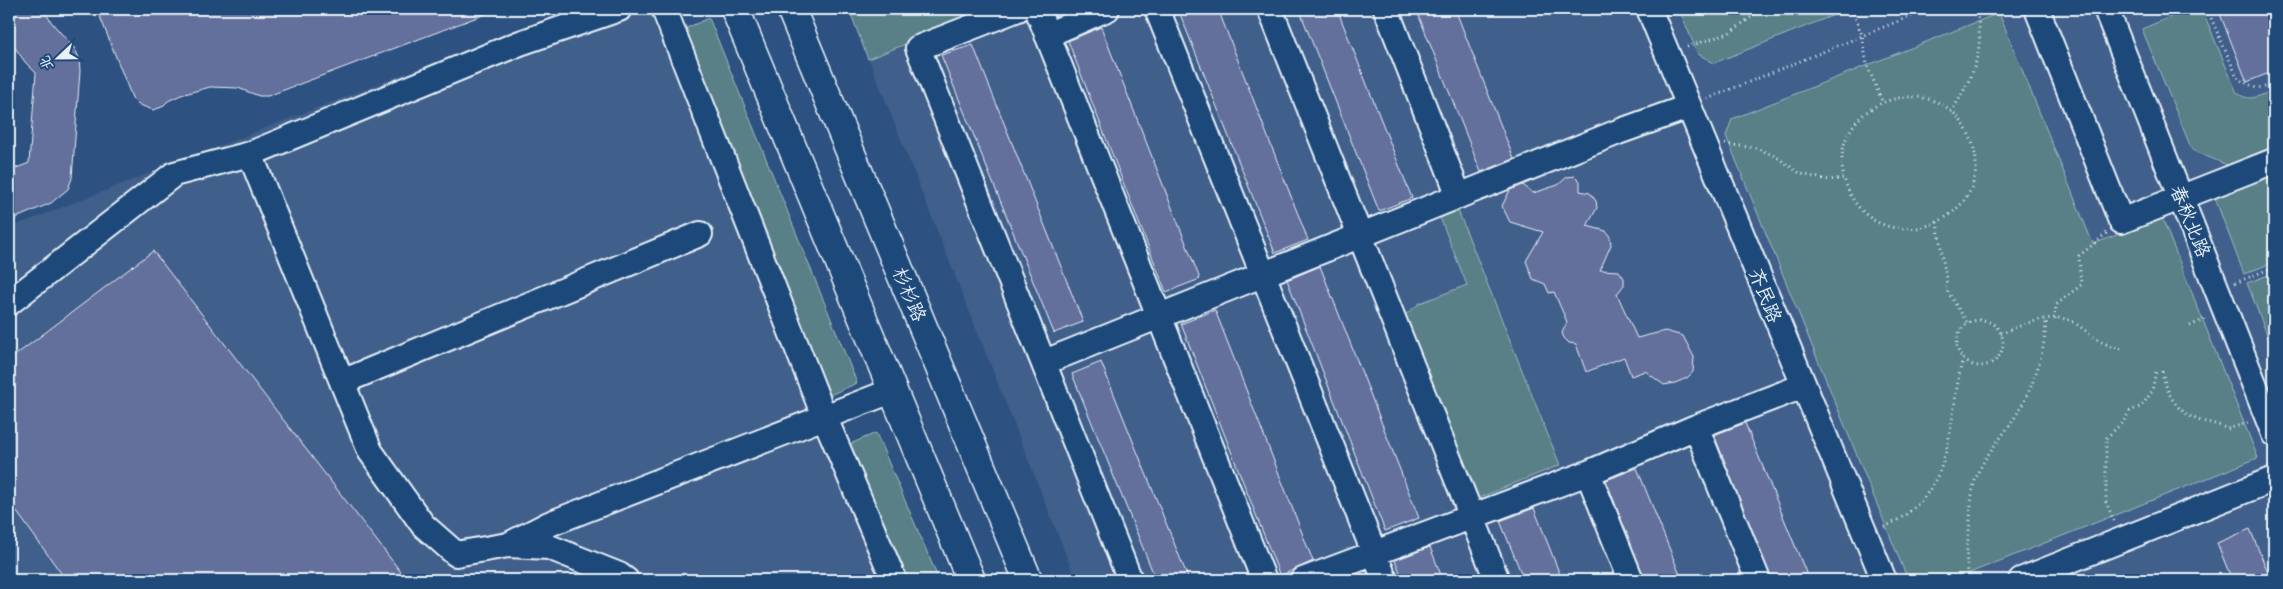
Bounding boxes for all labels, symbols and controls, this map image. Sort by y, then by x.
north arrow [32,32,82,82]
text: 北 [35,53,57,73]
street label: 春秋北路 [2165,181,2216,261]
street label: 杉杉路 [887,263,932,325]
street label: 齐民路 [1743,264,1788,326]

